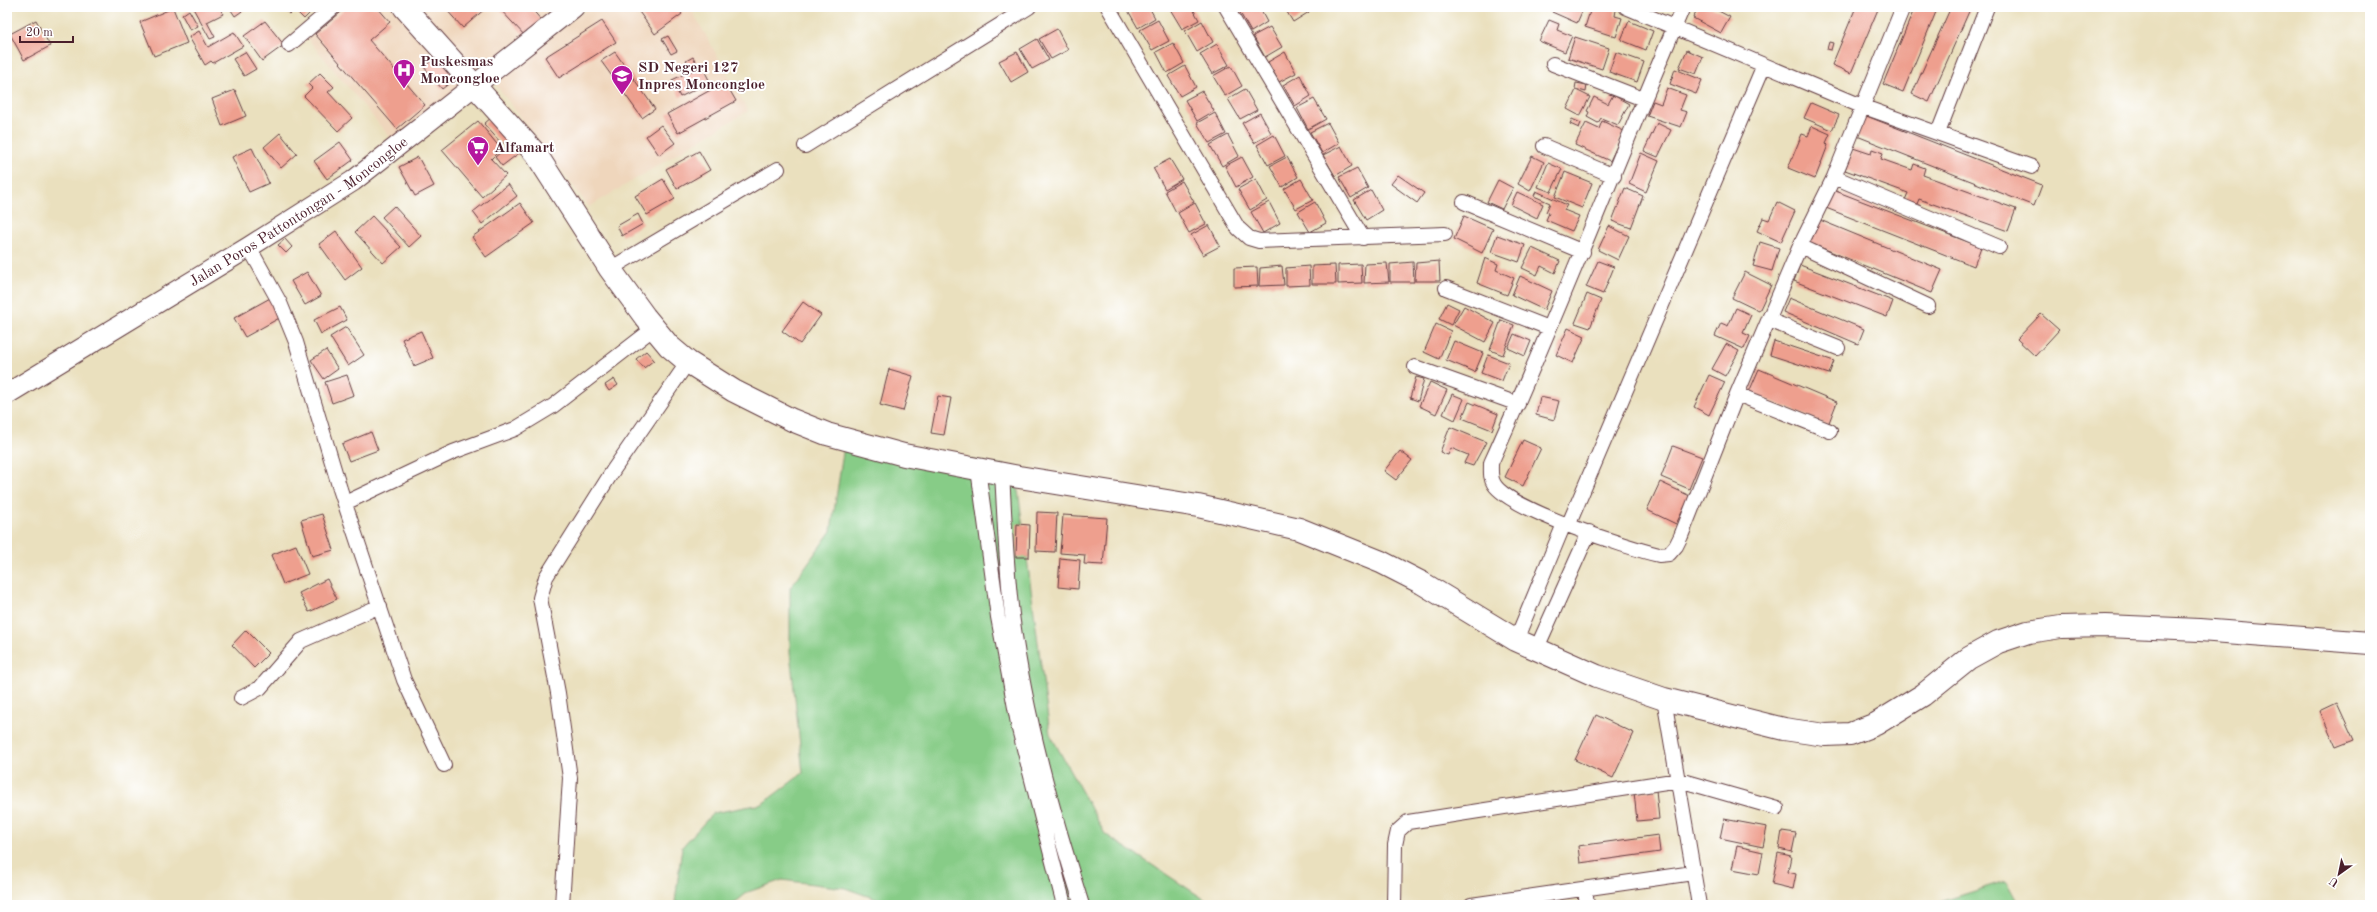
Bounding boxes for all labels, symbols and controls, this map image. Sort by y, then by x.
scale bar [20,18,73,44]
text: 20 m [26,27,53,39]
place label: Puskesmas Moncongloe [420,55,500,87]
hospital icon: Puskesmas Moncongloe [391,57,417,90]
place label: SD Negeri 127 Inpres Moncongloe [638,61,765,93]
school or university icon: SD Negeri 127 Inpres Moncongloe [609,63,635,96]
supermarket icon: Alfamart [465,134,491,167]
street label: Jalan Poros Pattontongan - Moncongloe [187,135,411,290]
place label: Alfamart [494,141,555,156]
north arrow [2319,854,2359,894]
text: U [2327,874,2341,888]

